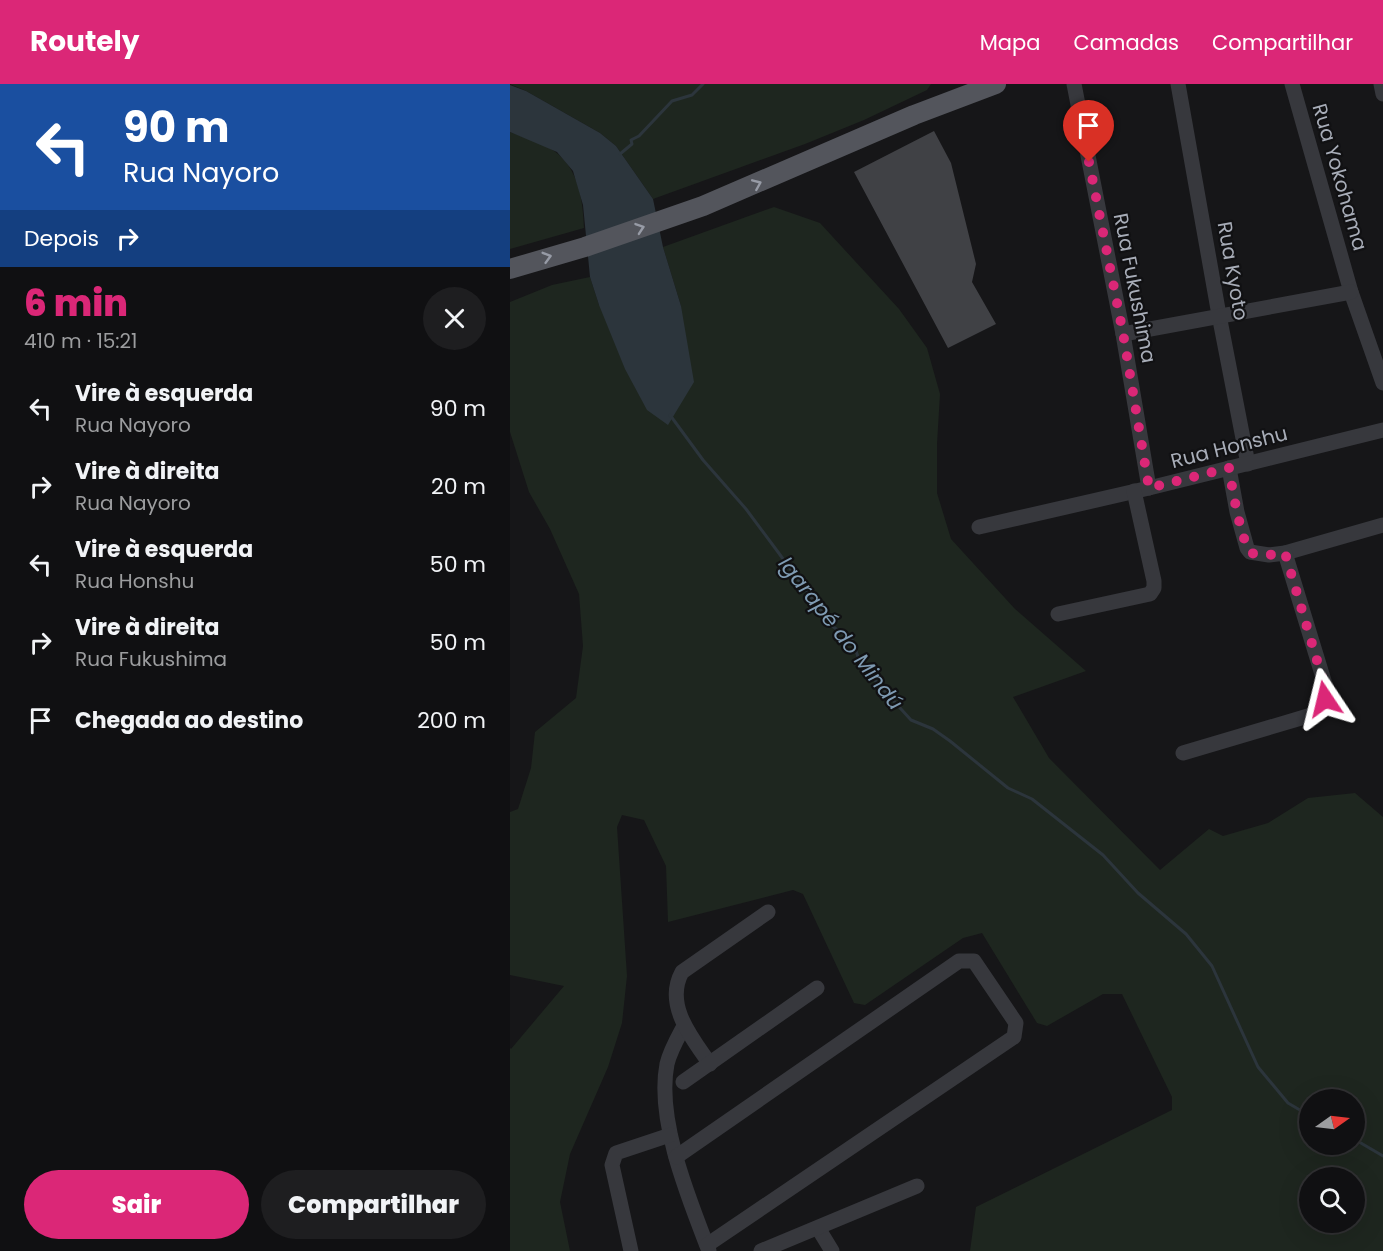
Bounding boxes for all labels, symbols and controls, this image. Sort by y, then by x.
text: Routely [30,22,140,61]
text: Mapa [980,28,1040,57]
text: Camadas [1073,28,1179,57]
text: Compartilhar [1212,28,1353,57]
text: 90 m [123,98,230,157]
pin [1063,100,1114,162]
street label: Rua Yokohama [1306,100,1374,254]
icon: left [24,108,102,186]
icon: arrive [1072,109,1105,142]
text: Rua Nayoro [123,154,279,191]
one-way arrow [750,179,761,191]
street label: Rua Fukushima [1107,211,1163,365]
street label: Rua Kyoto [1211,219,1255,323]
icon: right [111,222,144,255]
one-way arrow [634,222,645,235]
text: Depois [24,223,99,254]
one-way arrow [541,252,552,264]
text: 6 min [24,278,128,329]
button: close [423,287,486,350]
text: 410 m · 15:21 [24,327,138,355]
text: Vire à esquerda [75,378,253,409]
icon: left [24,392,57,425]
text: 90 m [430,393,486,424]
text: Rua Nayoro [75,411,191,439]
street label: Rua Honshu [1168,419,1290,475]
text: Vire à direita [75,456,220,487]
icon: right [24,470,57,503]
text: 20 m [431,471,486,502]
text: Rua Nayoro [75,489,191,517]
text: Vire à esquerda [75,534,253,565]
icon: left [24,548,57,581]
text: 50 m [430,549,486,580]
water label: Igarapé do Mindú [772,550,910,716]
text: Rua Honshu [75,567,194,595]
text: Vire à direita [75,612,220,643]
icon: right [24,626,57,659]
text: 50 m [430,627,486,658]
text: Rua Fukushima [75,645,227,673]
position arrow [1293,667,1357,731]
icon: arrive [24,704,57,737]
text: Chegada ao destino [75,705,303,736]
text: 200 m [417,705,486,736]
north arrow [1299,1089,1365,1155]
map controls [1299,1089,1365,1233]
button: search [1299,1167,1365,1233]
button: Sair [24,1170,249,1239]
button: Compartilhar [261,1170,486,1239]

